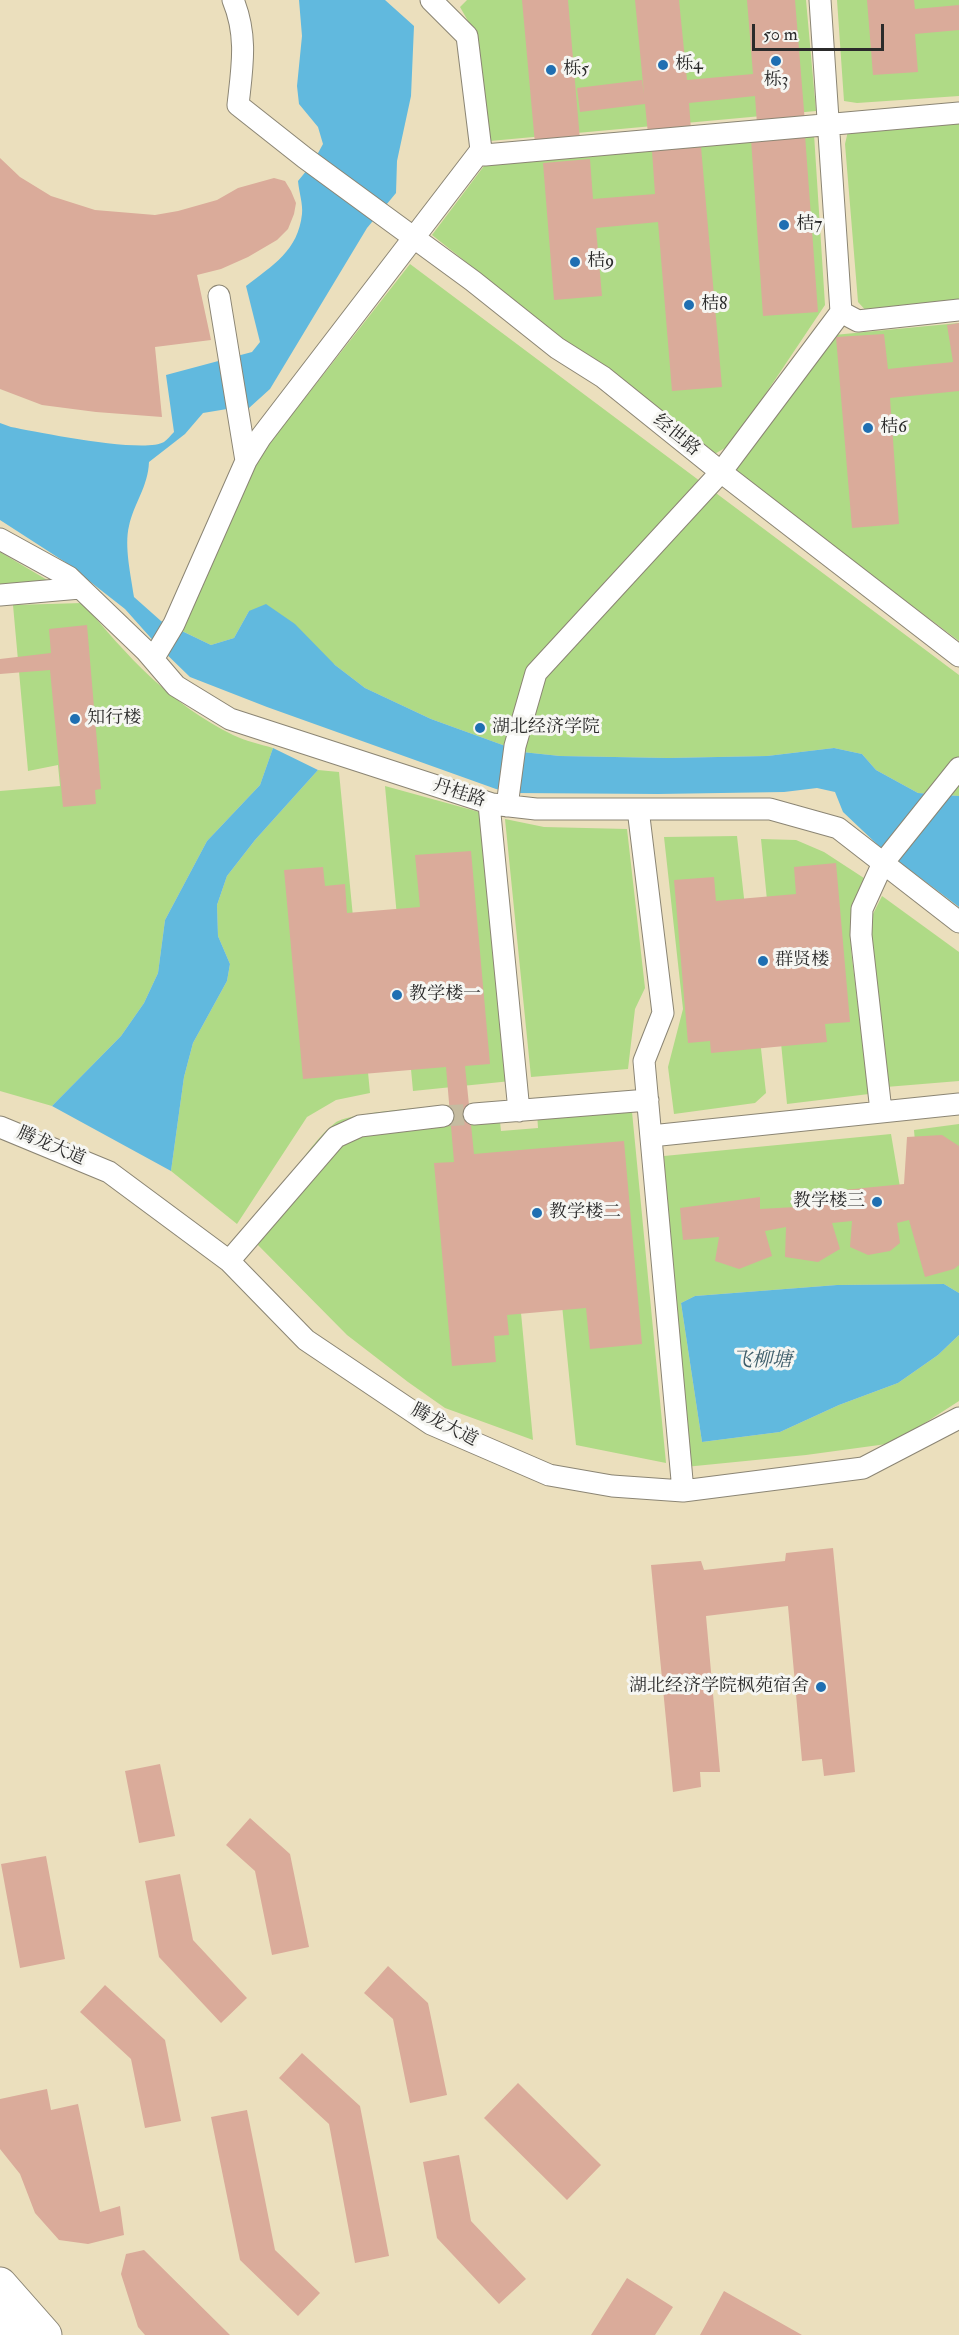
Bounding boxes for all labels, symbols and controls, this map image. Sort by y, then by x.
scale bar [755,12,887,50]
text: 50 m [763,23,798,46]
place label: 栎4 [675,54,703,76]
marker: 栎3 [769,54,783,68]
marker: 栎4 [656,58,670,72]
place label: 栎5 [563,59,589,81]
marker: 栎5 [544,63,558,77]
place label: 栎3 [764,70,788,92]
place label: 桔7 [796,214,822,236]
marker: 桔7 [777,218,791,232]
place label: 桔9 [587,251,614,273]
marker: 桔9 [568,255,582,269]
place label: 桔8 [701,294,727,316]
marker: 桔8 [682,298,696,312]
street label: 经世路 [648,411,704,461]
place label: 桔6 [880,417,907,439]
marker: 桔6 [861,421,875,435]
place label: 知行楼 [87,708,141,730]
marker: 知行楼 [68,712,82,726]
place label: 湖北经济学院 [492,717,600,739]
marker: 湖北经济学院 [473,721,487,735]
street label: 丹桂路 [430,775,488,813]
place label: 群贤楼 [775,950,829,972]
marker: 群贤楼 [756,954,770,968]
place label: 教学楼一 [409,984,481,1006]
marker: 教学楼一 [390,988,404,1002]
street label: 腾龙大道 [14,1123,88,1171]
place label: 教学楼三 [793,1191,865,1213]
marker: 教学楼三 [870,1195,884,1209]
place label: 教学楼二 [549,1202,621,1224]
marker: 教学楼二 [530,1206,544,1220]
water label: 飞柳塘 [732,1350,792,1374]
street label: 腾龙大道 [407,1400,481,1452]
place label: 湖北经济学院枫苑宿舍 [629,1676,809,1698]
marker: 湖北经济学院枫苑宿舍 [814,1680,828,1694]

